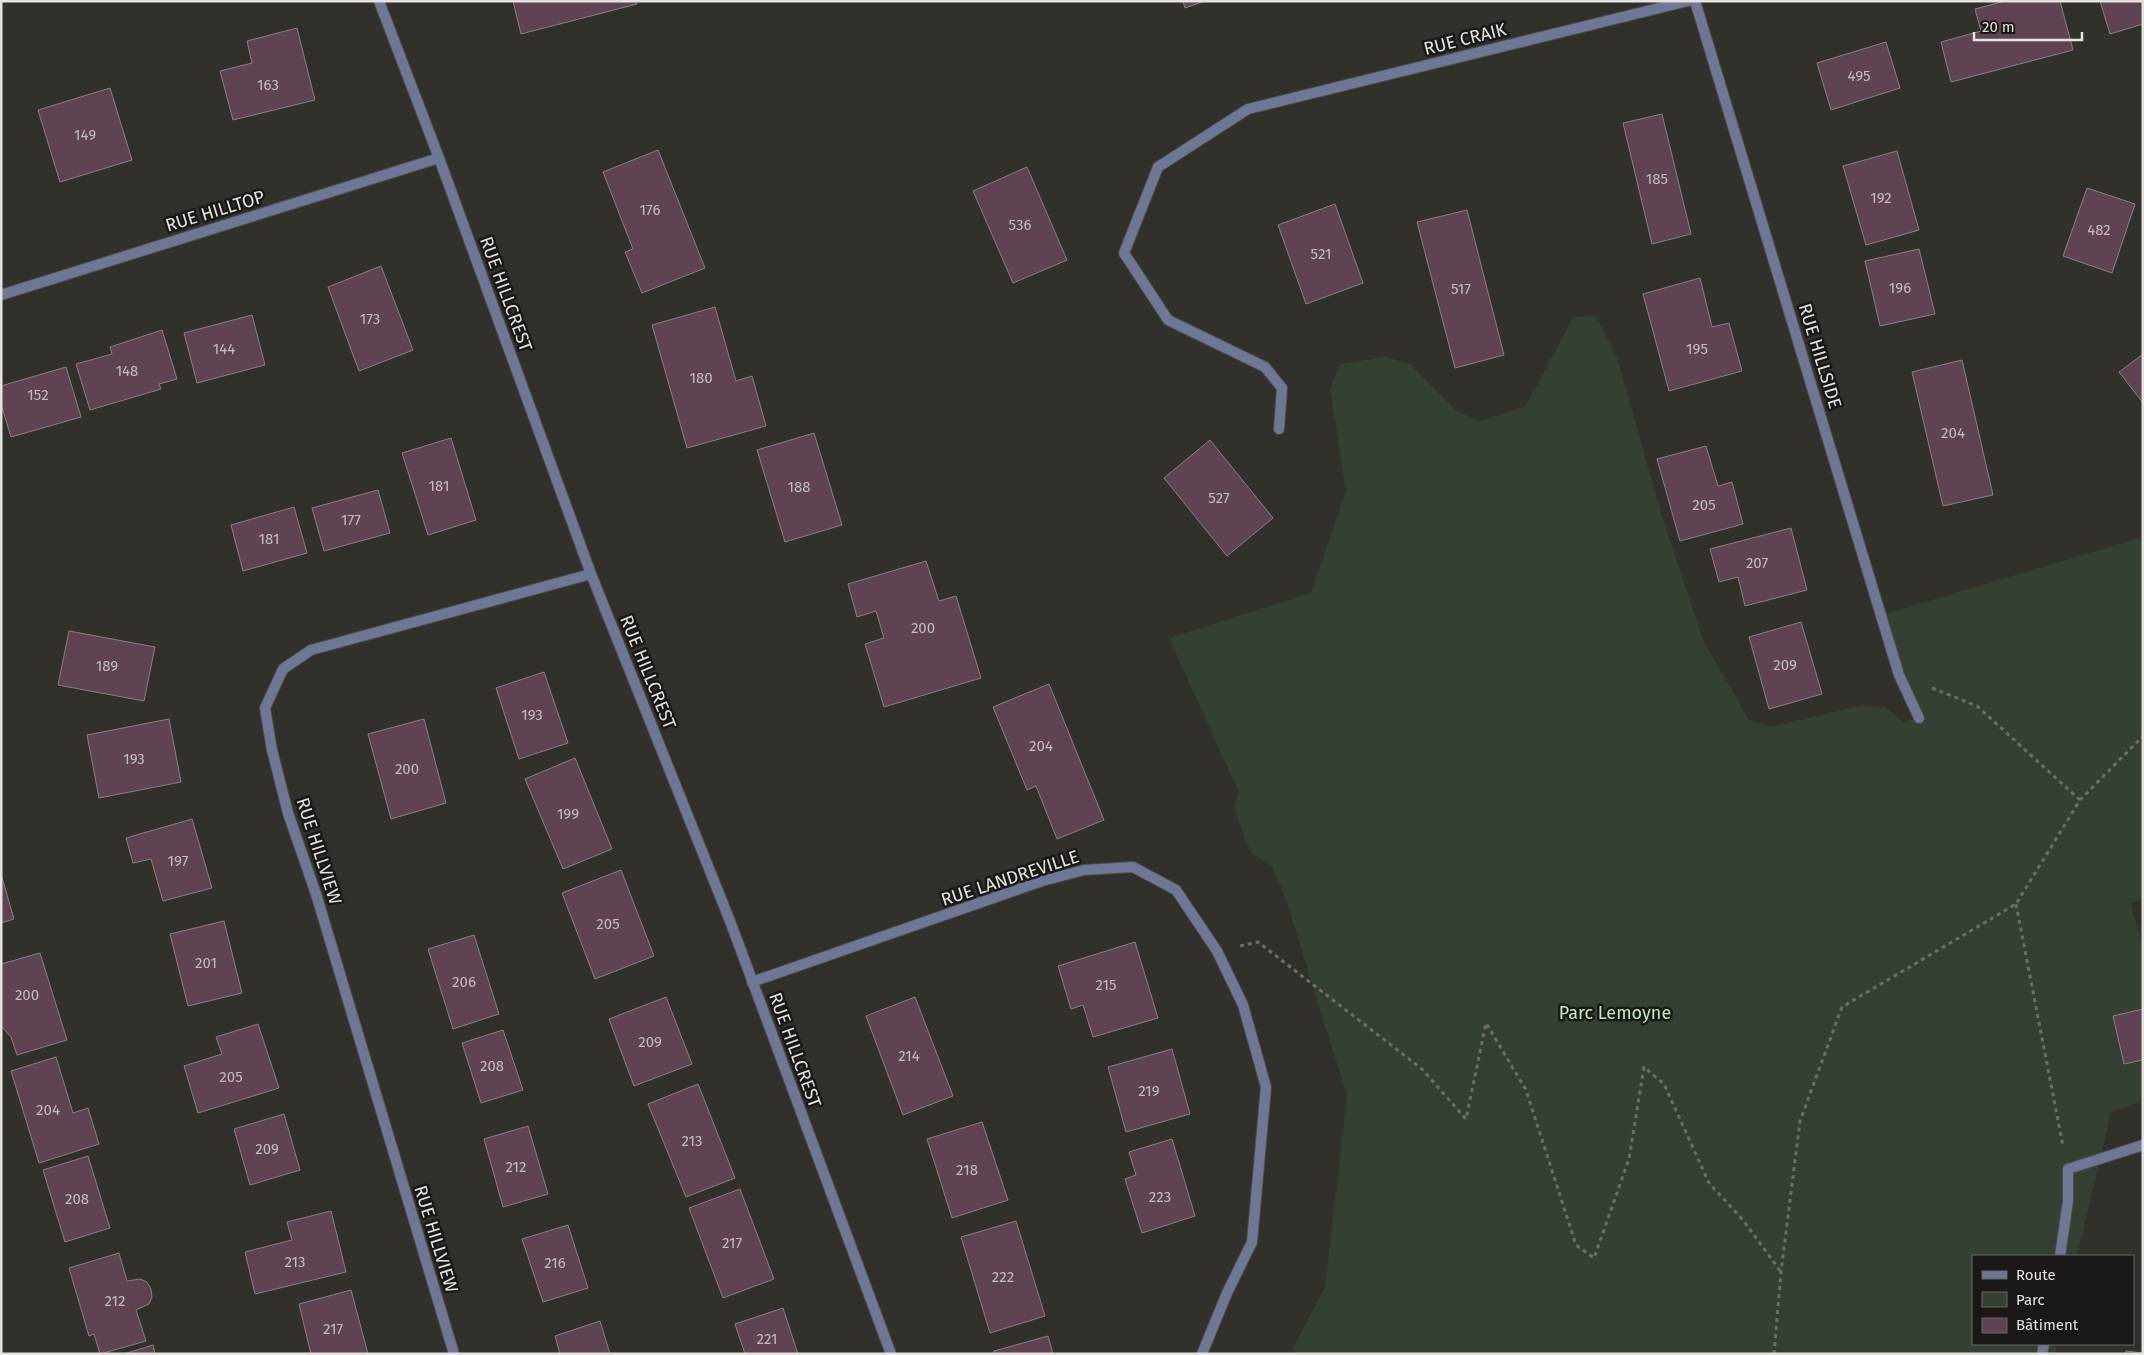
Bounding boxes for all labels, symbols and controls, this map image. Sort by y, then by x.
scale bar [1974,10,2082,42]
street label: RUE CRAIK [1421,18,1509,60]
text: 20 m [1982,18,2015,36]
house number: 495 [1847,67,1871,85]
house number: 163 [257,76,279,94]
house number: 149 [74,126,96,144]
house number: 185 [1646,170,1668,188]
street label: RUE HILLTOP [163,185,267,237]
house number: 192 [1870,189,1892,207]
house number: 176 [640,201,660,219]
house number: 536 [1009,216,1031,234]
house number: 482 [2087,221,2111,239]
street label: RUE HILLCREST [475,233,537,355]
house number: 521 [1311,245,1331,263]
house number: 196 [1889,279,1911,297]
house number: 517 [1451,280,1471,298]
street label: RUE HILLSIDE [1794,301,1846,411]
house number: 173 [360,310,380,328]
house number: 144 [213,340,235,358]
house number: 195 [1686,340,1708,358]
house number: 148 [116,362,138,380]
house number: 180 [689,369,713,387]
house number: 152 [27,386,49,404]
house number: 204 [1941,424,1965,442]
house number: 181 [429,477,449,495]
house number: 188 [787,478,811,496]
house number: 527 [1208,489,1230,507]
house number: 205 [1692,496,1716,514]
house number: 177 [341,511,361,529]
house number: 181 [259,530,279,548]
house number: 207 [1746,554,1768,572]
street label: RUE HILLCREST [615,612,681,733]
house number: 200 [911,619,935,637]
house number: 209 [1773,656,1797,674]
house number: 189 [96,657,118,675]
house number: 193 [521,706,543,724]
house number: 204 [1029,737,1053,755]
house number: 193 [123,750,145,768]
house number: 200 [395,760,419,778]
street label: RUE HILLVIEW [291,795,347,907]
house number: 199 [557,805,579,823]
street label: RUE LANDREVILLE [938,845,1082,911]
house number: 197 [168,852,189,870]
house number: 205 [596,915,620,933]
house number: 201 [195,954,217,972]
house number: 206 [452,973,476,991]
house number: 215 [1095,976,1117,994]
house number: 200 [15,986,39,1004]
street label: RUE HILLCREST [764,989,826,1111]
park label: Parc Lemoyne [1559,1002,1671,1024]
house number: 209 [638,1033,662,1051]
house number: 214 [898,1047,920,1065]
house number: 208 [480,1057,504,1075]
house number: 205 [219,1068,243,1086]
house number: 219 [1138,1082,1160,1100]
house number: 204 [36,1101,60,1119]
house number: 213 [681,1132,703,1150]
house number: 209 [255,1140,279,1158]
house number: 212 [506,1158,526,1176]
house number: 218 [956,1161,978,1179]
street label: RUE HILLVIEW [409,1183,463,1295]
house number: 223 [1149,1188,1171,1206]
house number: 208 [65,1190,89,1208]
house number: 217 [722,1234,742,1252]
house number: 213 [284,1253,306,1271]
house number: 216 [544,1254,566,1272]
legend [1972,1255,2134,1345]
text: Route [2016,1266,2056,1284]
house number: 222 [992,1268,1014,1286]
text: Parc [2016,1291,2045,1309]
house number: 212 [105,1292,125,1310]
text: Bâtiment [2016,1316,2079,1334]
house number: 217 [323,1320,343,1338]
house number: 221 [757,1330,777,1348]

